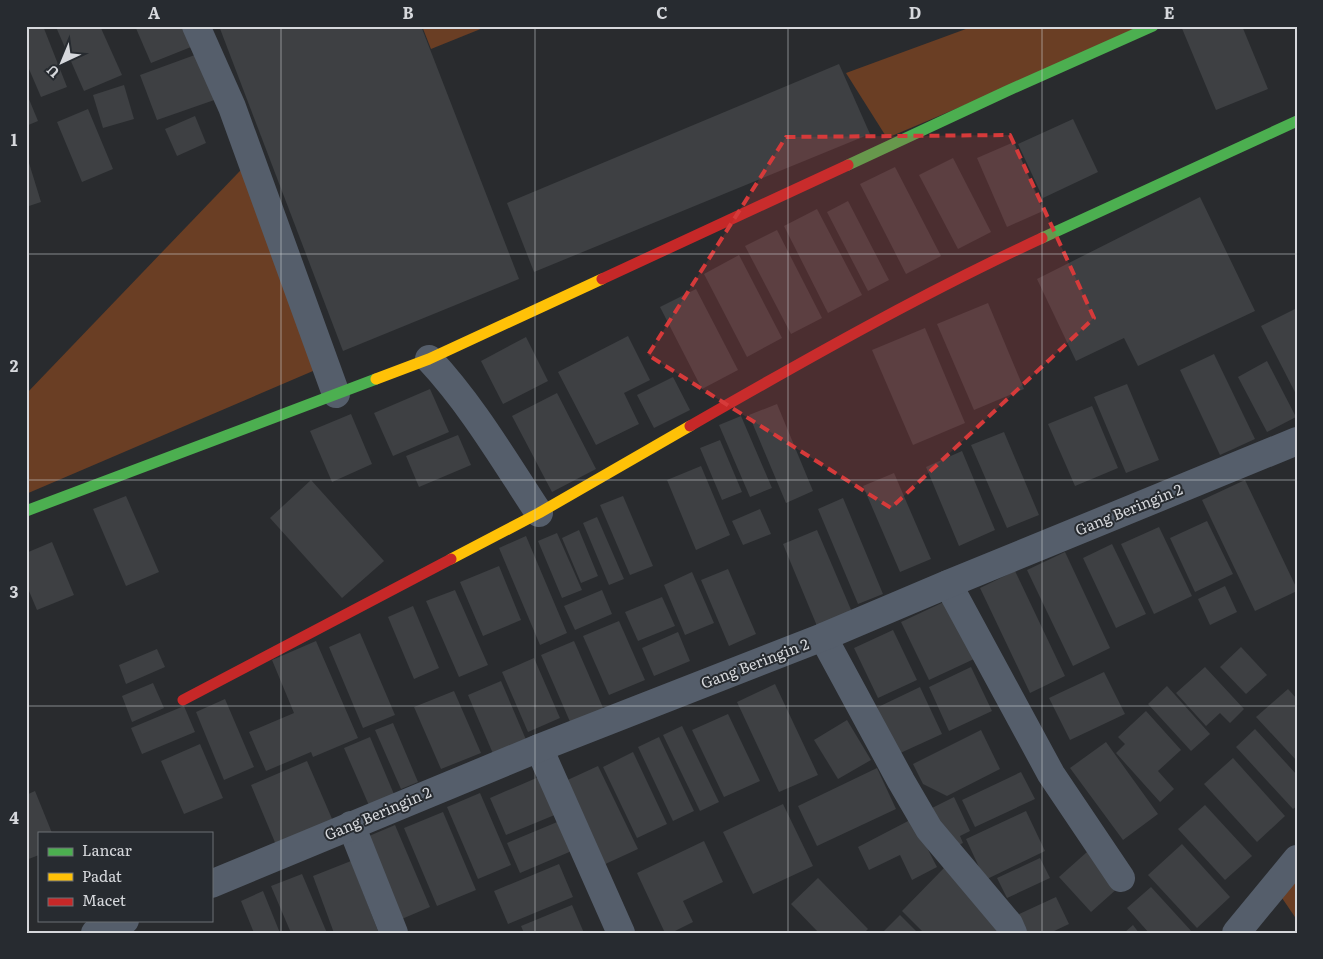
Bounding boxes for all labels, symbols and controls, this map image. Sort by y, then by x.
text: A [148,0,160,24]
text: B [402,0,414,24]
text: C [656,0,668,24]
text: D [909,0,921,24]
text: E [1164,0,1175,24]
north arrow [38,38,88,88]
text: U [41,61,63,83]
text: 1 [11,127,18,151]
text: 2 [10,353,19,377]
street label: Gang Beringin 2 [1071,476,1186,541]
text: 3 [10,579,19,603]
street label: Gang Beringin 2 [697,631,812,694]
street label: Gang Beringin 2 [320,780,435,845]
text: 4 [9,805,19,829]
legend [38,832,212,922]
text: Lancar [82,838,132,861]
text: Padat [82,864,122,887]
text: Macet [82,888,126,911]

